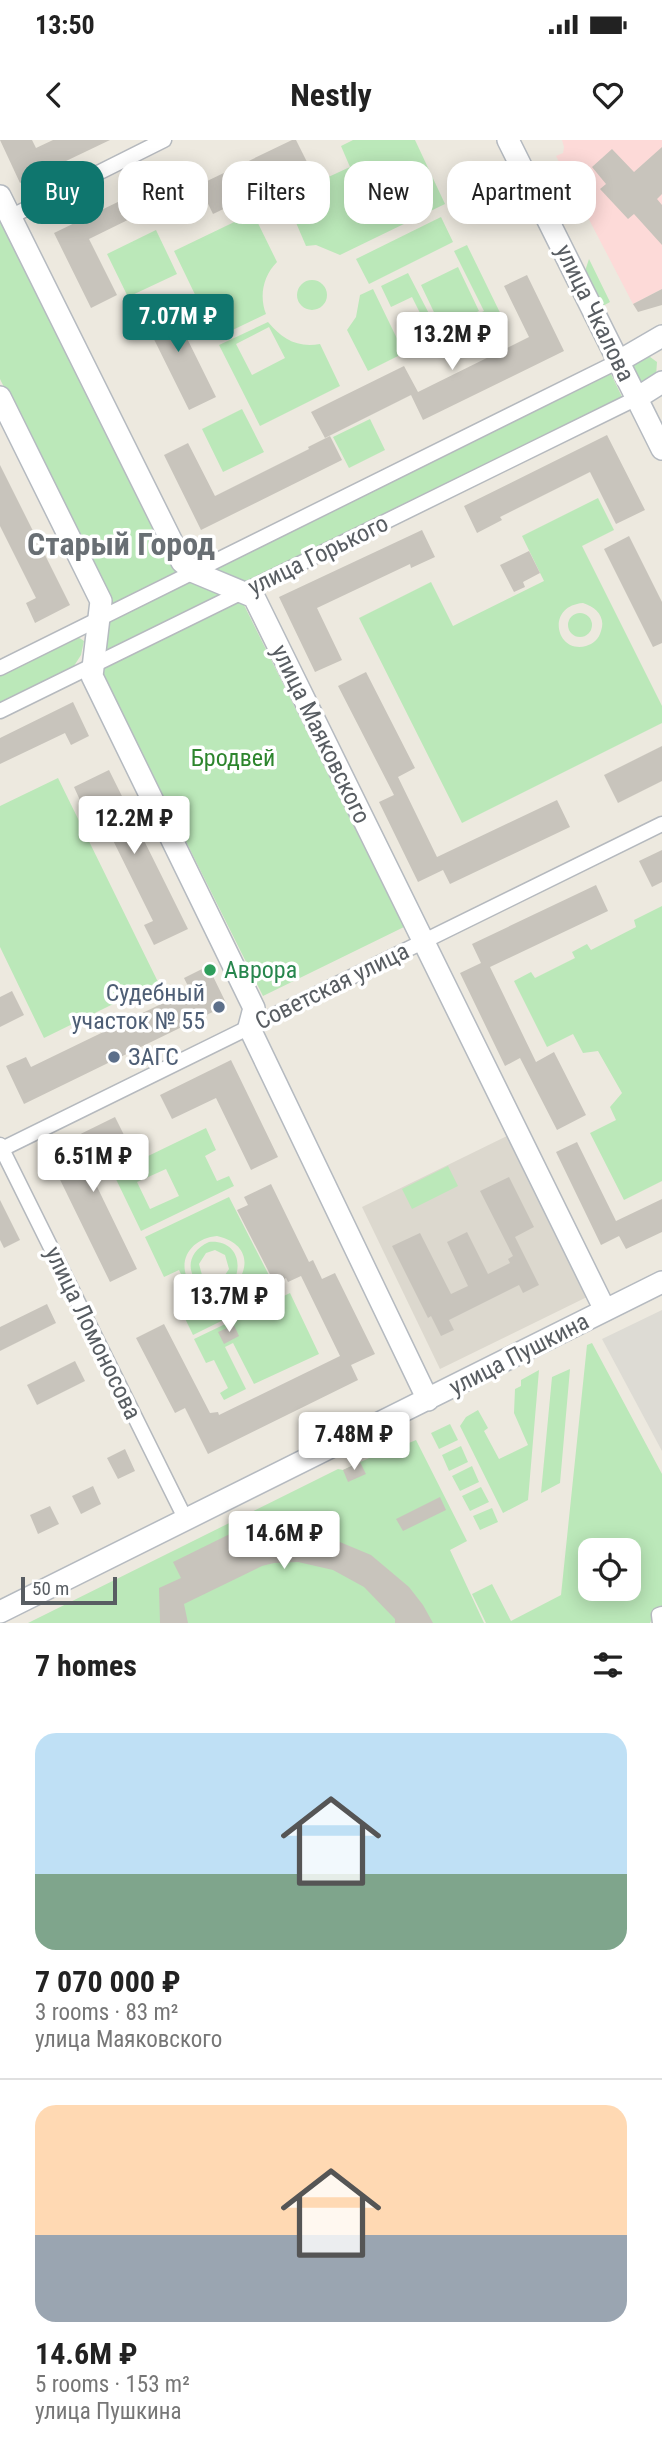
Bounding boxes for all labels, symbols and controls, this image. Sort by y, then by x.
text: 13:50 [35,10,95,40]
icon: back [35,76,73,114]
text: Nestly [290,76,372,114]
icon: heart [589,76,627,114]
chip: Buy [21,161,104,224]
chip: Rent [118,161,208,224]
chip: Filters [222,161,330,224]
chip: New [344,161,433,224]
chip: Apartment [447,161,596,224]
street label: улица Чкалова [550,240,640,386]
pin: 7.07M ₽ [113,294,243,354]
text: 7.07M ₽ [139,303,217,330]
pin: 13.2M ₽ [387,313,517,372]
text: 13.2M ₽ [413,321,491,348]
street label: улица Горького [243,509,393,601]
district label: Старый Город [27,525,215,563]
street label: улица Маяковского [266,640,376,828]
park label: Бродвей [191,744,275,772]
pin: 12.2M ₽ [69,796,199,856]
text: 12.2M ₽ [95,805,173,832]
street label: Советская улица [251,937,413,1035]
place label: Аврора [224,956,297,984]
marker: Аврора [202,962,218,978]
place label: Судебный участок № 55 [72,979,205,1035]
marker: Судебный участок № 55 [211,999,227,1015]
place label: ЗАГС [128,1043,179,1071]
marker: ЗАГС [106,1049,122,1065]
pin: 6.51M ₽ [28,1135,158,1194]
text: 6.51M ₽ [54,1143,132,1170]
street label: улица Ломоносова [39,1242,147,1424]
pin: 13.7M ₽ [164,1274,294,1334]
text: 13.7M ₽ [190,1283,268,1310]
street label: улица Пушкина [445,1307,593,1401]
pin: 7.48M ₽ [289,1412,419,1472]
text: 7.48M ₽ [315,1421,393,1448]
pin: 14.6M ₽ [219,1512,349,1571]
text: 14.6M ₽ [245,1520,323,1547]
map controls [578,1538,641,1601]
button: locate [578,1538,641,1601]
scale bar [21,1574,117,1606]
text: 50 m [32,1577,69,1600]
icon: filters [589,1646,627,1684]
text: 7 homes [35,1648,137,1683]
icon: home [268,1778,394,1904]
text: 7 070 000 ₽ [35,1964,181,1999]
text: 3 rooms · 83 m² [35,1999,178,2026]
text: улица Маяковского [35,2026,222,2053]
icon: home [268,2150,394,2276]
text: 14.6M ₽ [35,2336,138,2371]
text: 5 rooms · 153 m² [35,2371,190,2398]
text: улица Пушкина [35,2398,181,2425]

